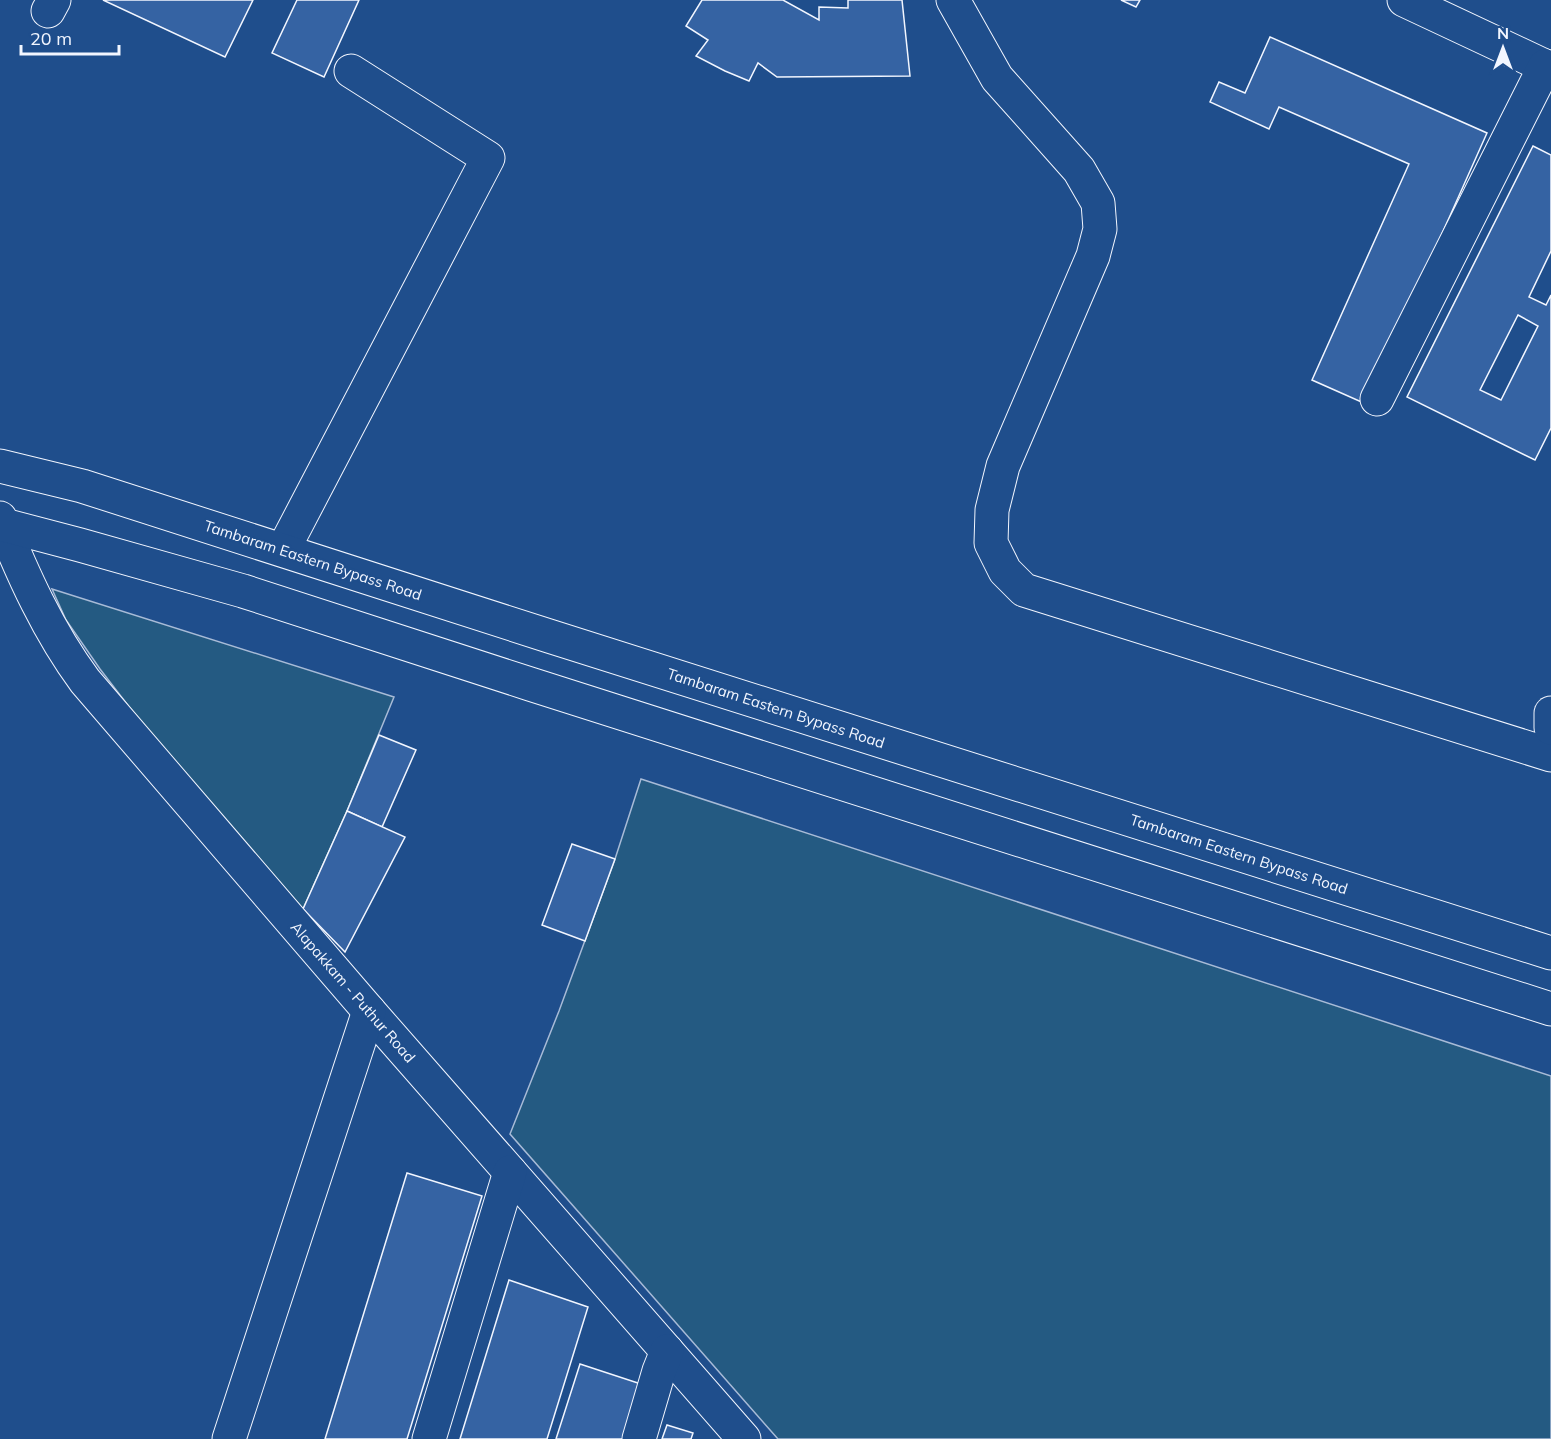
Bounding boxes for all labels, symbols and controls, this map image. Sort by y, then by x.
scale bar [21,18,118,56]
north arrow [1473,18,1533,78]
text: N [1497,23,1509,43]
text: 20 m [30,27,72,50]
street label: Tambaram Eastern Bypass Road [202,516,424,604]
street label: Tambaram Eastern Bypass Road [665,664,887,752]
street label: Tambaram Eastern Bypass Road [1128,810,1350,898]
street label: Alapakkam - Puthur Road [287,918,419,1066]

